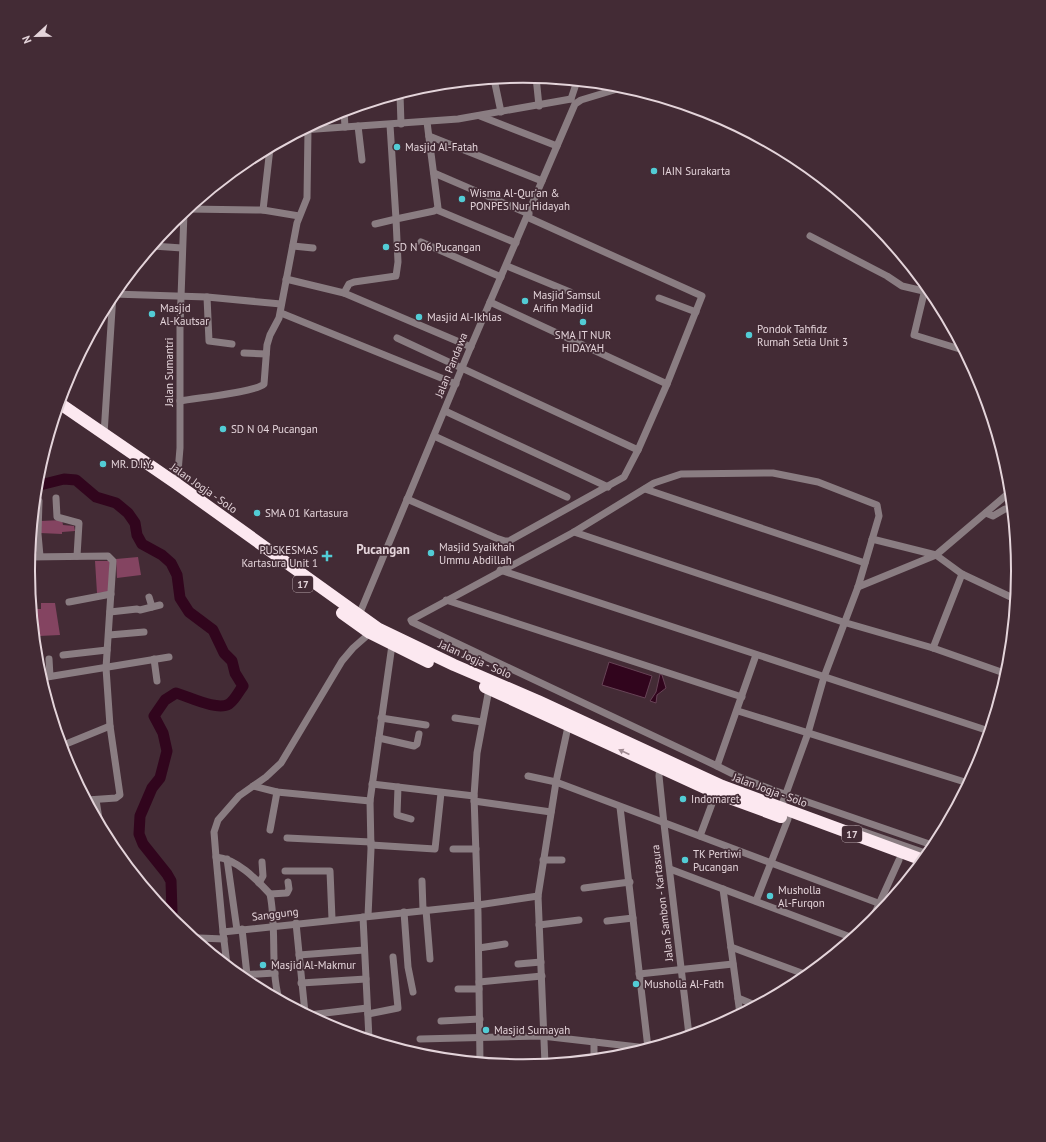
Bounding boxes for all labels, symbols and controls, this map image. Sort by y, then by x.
north arrow [16,16,56,56]
text: N [19,34,35,46]
place label: Masjid Al-Fatah [405,140,478,154]
marker: Masjid Al-Fatah [392,142,402,152]
place label: IAIN Surakarta [662,164,730,178]
marker: IAIN Surakarta [649,166,659,176]
place label: Wisma Al-Qur'an & PONPES Nur Hidayah [470,186,570,213]
marker: Wisma Al-Qur'an & PONPES Nur Hidayah [457,194,467,204]
place label: SD N 06 Pucangan [394,240,481,254]
marker: SD N 06 Pucangan [381,242,391,252]
place label: Masjid Samsul Arifin Madjid [533,288,601,315]
marker: Masjid Samsul Arifin Madjid [520,296,530,306]
place label: Masjid Al-Kautsar [160,301,209,328]
marker: Masjid Al-Kautsar [147,309,157,319]
place label: Masjid Al-Ikhlas [427,310,502,324]
marker: Masjid Al-Ikhlas [414,312,424,322]
marker: SMA IT NUR HIDAYAH [578,317,588,327]
place label: Pondok Tahfidz Rumah Setia Unit 3 [757,322,848,349]
place label: SMA IT NUR HIDAYAH [555,328,612,355]
marker: Pondok Tahfidz Rumah Setia Unit 3 [744,330,754,340]
street label: Jalan Pandawa [431,331,470,400]
street label: Jalan Sumantri [162,338,176,407]
place label: SD N 04 Pucangan [231,422,318,436]
marker: SD N 04 Pucangan [218,424,228,434]
place label: MR. D.I.Y. [111,457,153,471]
marker: MR. D.I.Y. [98,459,108,469]
street label: Jalan Jogja - Solo [167,459,240,516]
place label: SMA 01 Kartasura [265,506,348,520]
marker: SMA 01 Kartasura [252,508,262,518]
place label: Masjid Syaikhah Ummu Abdillah [439,540,515,567]
district label: Pucangan [356,541,410,558]
place label: PUSKESMAS Kartasura Unit 1 [241,543,318,570]
marker: Masjid Syaikhah Ummu Abdillah [426,548,436,558]
marker: PUSKESMAS Kartasura Unit 1 [321,550,333,562]
road number: 17 [293,576,313,592]
street label: Jalan Jogja - Solo [435,636,514,681]
one-way arrow [618,749,629,755]
street label: Jalan Jogja - Solo [730,770,809,810]
place label: Indomaret [691,792,740,806]
marker: Indomaret [678,794,688,804]
road number: 17 [842,826,862,842]
street label: Jalan Sambon - Kartasura [648,844,676,963]
place label: TK Pertiwi Pucangan [693,847,742,874]
marker: TK Pertiwi Pucangan [680,855,690,865]
place label: Musholla Al-Furqon [778,883,825,910]
marker: Musholla Al-Furqon [765,891,775,901]
street label: Sanggung [251,904,299,924]
place label: Masjid Al-Makmur [271,958,356,972]
marker: Masjid Al-Makmur [258,960,268,970]
place label: Musholla Al-Fath [644,977,724,991]
marker: Musholla Al-Fath [631,979,641,989]
place label: Masjid Sumayah [494,1023,570,1037]
marker: Masjid Sumayah [481,1025,491,1035]

